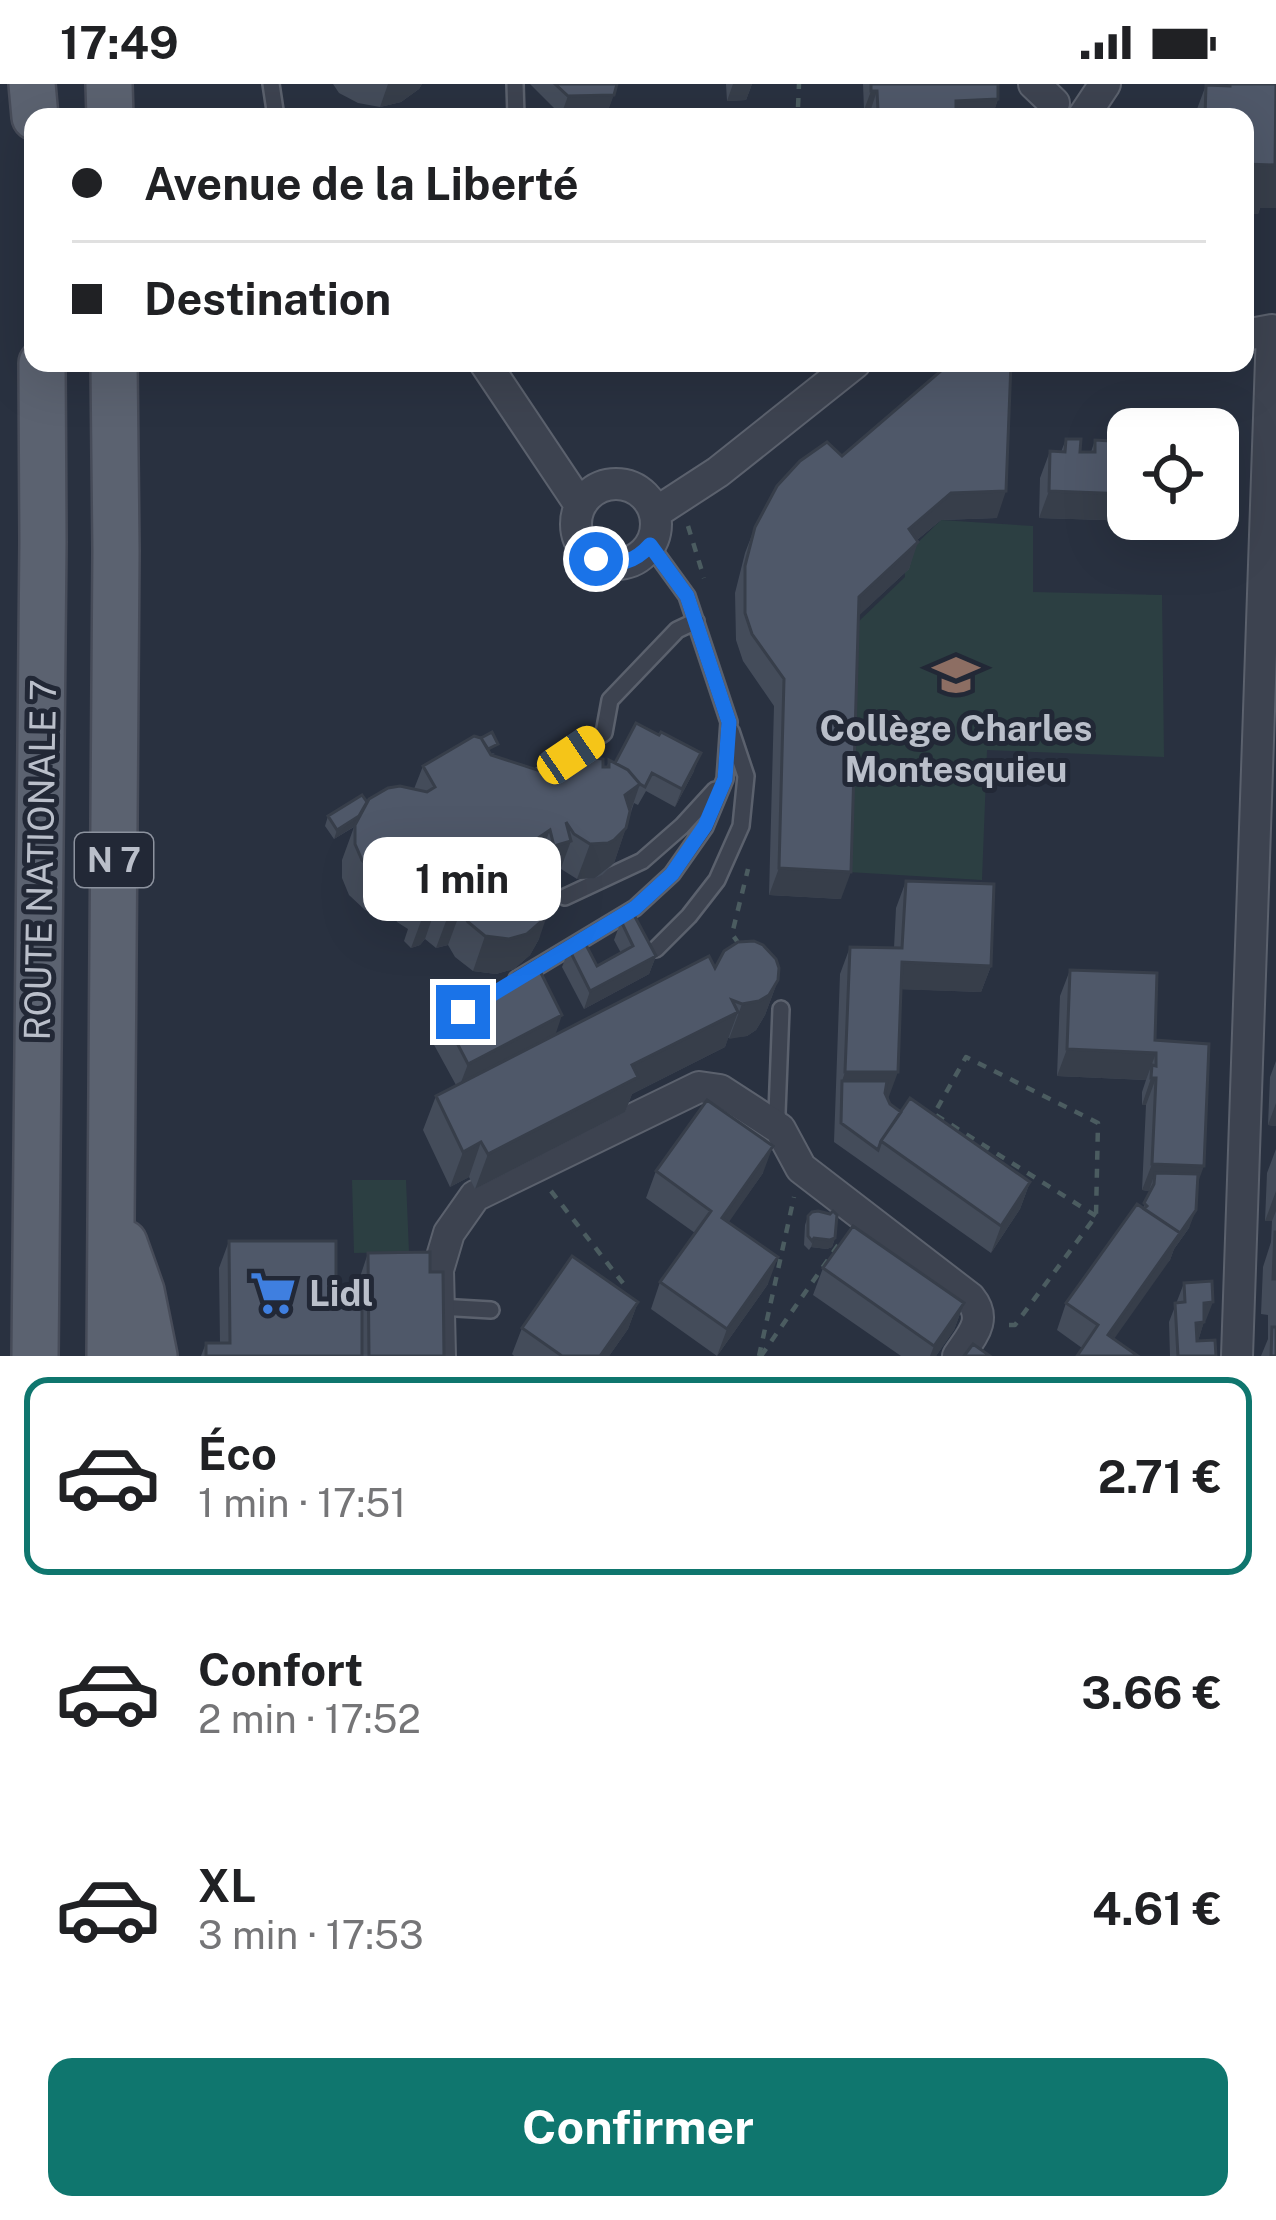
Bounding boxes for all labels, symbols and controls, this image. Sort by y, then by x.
text: 17:49 [60,16,179,69]
text: Avenue de la Liberté [144,157,579,210]
text: Destination [144,272,391,325]
map controls [1107,408,1239,540]
button: locate [1107,408,1239,540]
route start [569,532,623,586]
school or university icon: Collège Charles Montesquieu [931,650,981,700]
street label: ROUTE NATIONALE 7 [16,679,64,1041]
place label: Collège Charles Montesquieu [820,707,1092,790]
car [531,720,611,790]
road number: N 7 [75,833,153,887]
callout: 1 min [364,838,562,922]
text: 1 min [415,856,509,902]
route end [436,985,490,1039]
supermarket icon: Lidl [248,1268,298,1318]
place label: Lidl [309,1272,373,1314]
icon: car [54,1422,162,1530]
text: Éco [198,1427,277,1480]
text: 2.71 € [1098,1450,1222,1503]
text: 1 min · 17:51 [198,1480,406,1526]
icon: car [54,1638,162,1746]
text: Confort [198,1643,363,1696]
text: 3.66 € [1081,1666,1222,1719]
text: 2 min · 17:52 [198,1696,421,1742]
icon: car [54,1854,162,1962]
text: XL [198,1859,256,1912]
text: 4.61 € [1092,1882,1222,1935]
text: 3 min · 17:53 [198,1912,423,1958]
button: Confirmer [48,2058,1228,2196]

